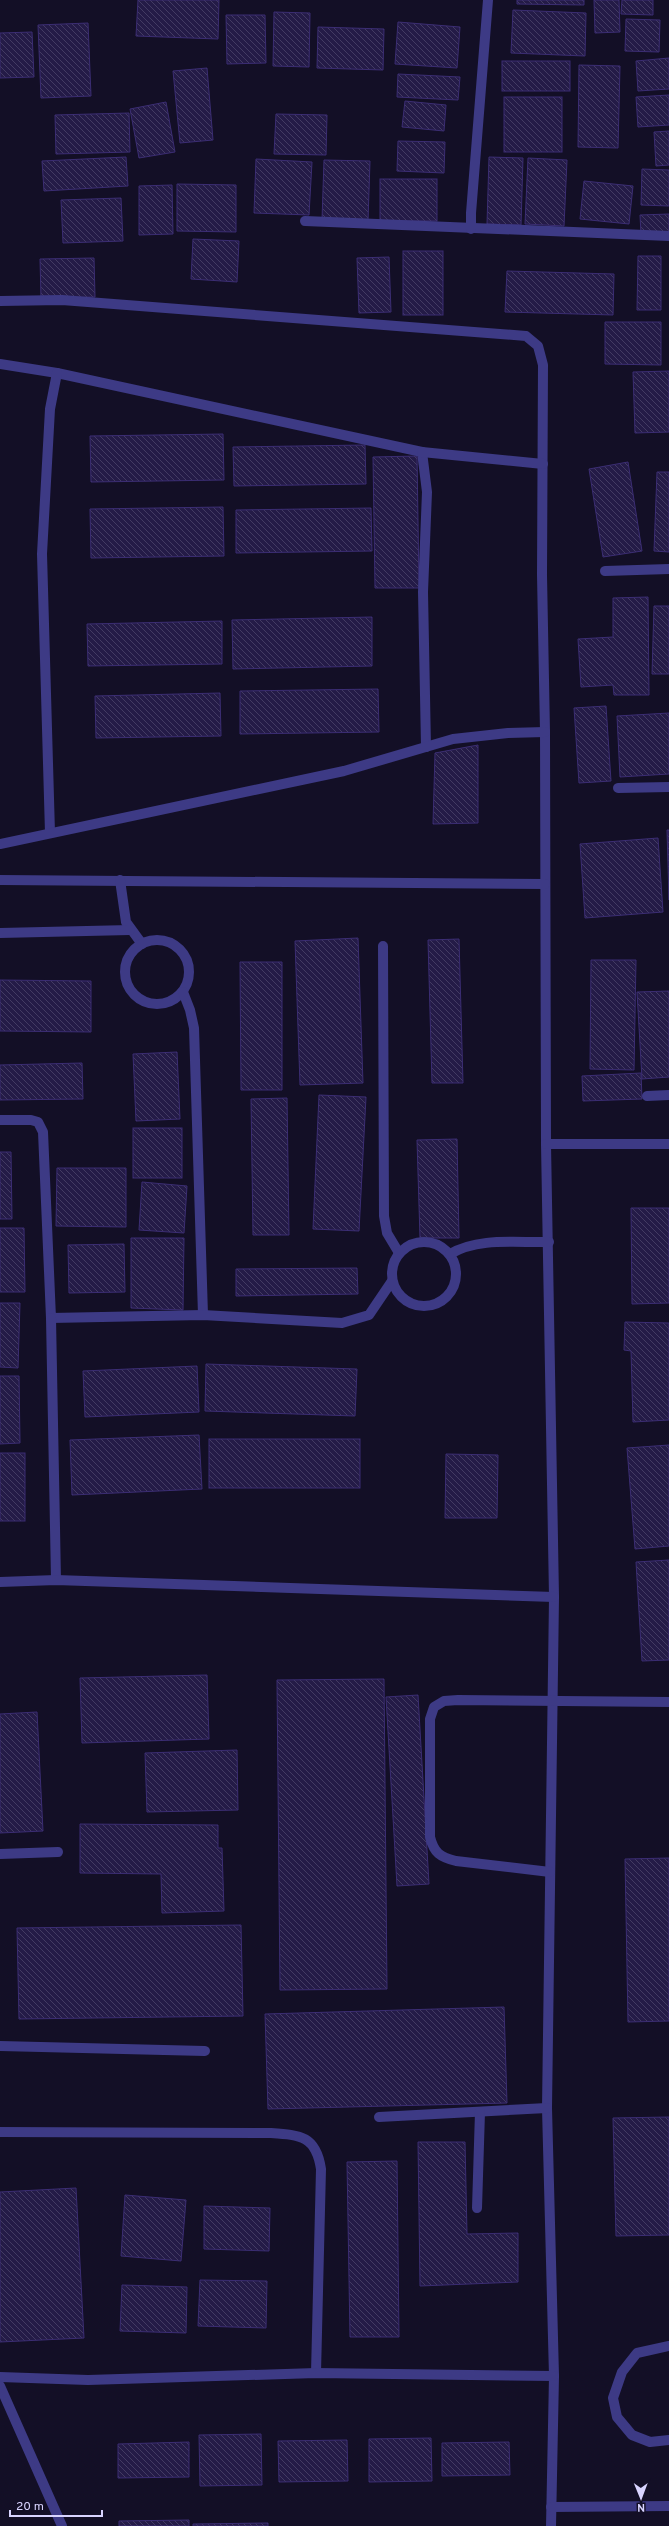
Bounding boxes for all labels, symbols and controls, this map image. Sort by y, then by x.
north arrow [621,2478,661,2518]
scale bar [10,2492,102,2518]
text: 20 m [16,2499,44,2515]
text: N [637,2500,645,2514]

